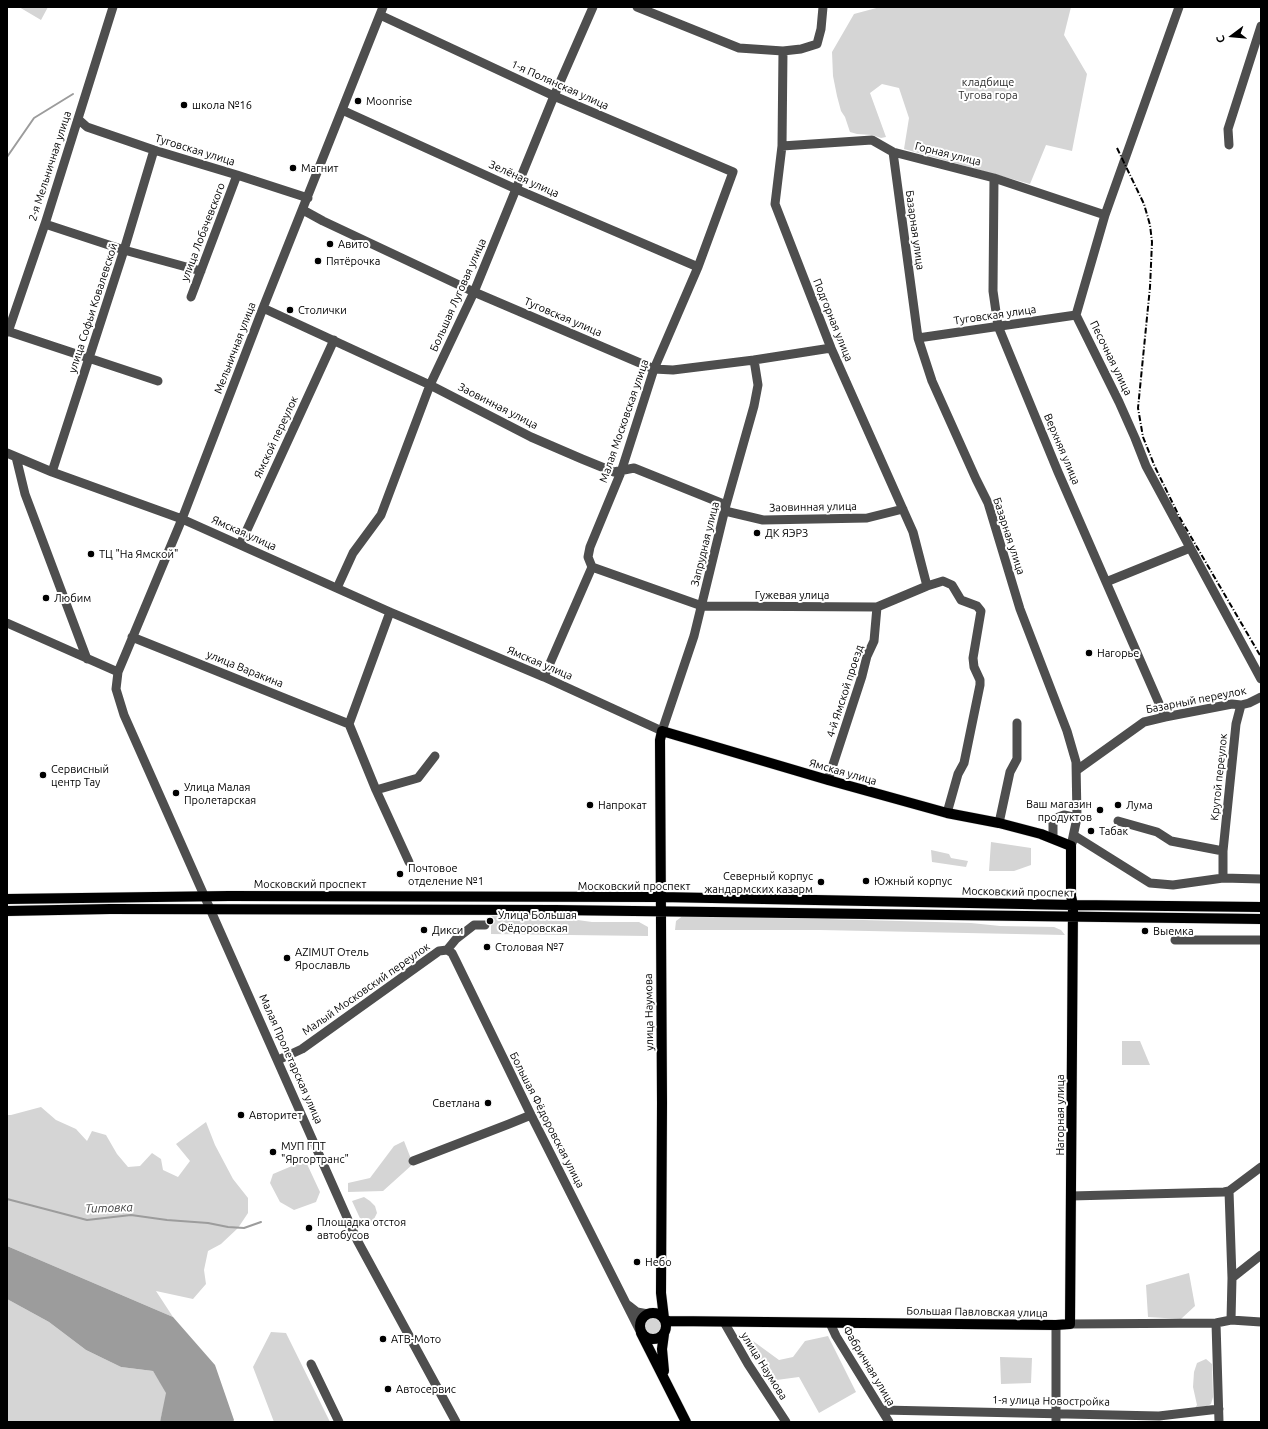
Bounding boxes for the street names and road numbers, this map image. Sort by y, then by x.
street label: 1-я Полянская улица [509,57,611,113]
street label: 2-я Мельничная улица [26,109,74,223]
street label: Туговская улица [153,132,237,168]
street label: Горная улица [913,139,983,169]
street label: Зелёная улица [487,158,561,200]
street label: улица Лобачевского [178,181,228,283]
street label: Базарная улица [903,189,927,271]
street label: Большая Луговая улица [427,236,489,354]
street label: улица Софьи Ковалевской [66,241,120,375]
street label: Подгорная улица [810,277,856,363]
street label: Туговская улица [522,295,604,339]
street label: Мельничная улица [211,300,259,396]
street label: Туговская улица [953,303,1037,327]
street label: Песочная улица [1087,318,1135,398]
street label: Малая Московская улица [597,358,651,484]
street label: Заовинная улица [456,380,540,432]
street label: Ямской переулок [251,394,301,480]
street label: Верхняя улица [1041,412,1083,486]
street label: Базарная улица [990,496,1028,576]
street label: Запрудная улица [688,500,722,588]
street label: Заовинная улица [769,500,857,514]
street label: Ямская улица [209,513,279,553]
street label: Гужевая улица [755,588,829,602]
street label: Ямская улица [505,643,575,683]
street label: 4-й Ямской проезд [824,643,866,739]
street label: улица Варакина [205,648,285,690]
street label: Базарный переулок [1145,684,1247,716]
street label: Крутой переулок [1208,733,1230,821]
street label: Ямская улица [808,756,878,788]
street label: Московский проспект [254,877,366,891]
street label: Московский проспект [578,879,690,893]
street label: Московский проспект [962,884,1074,900]
street label: Малый Московский переулок [300,940,432,1038]
street label: улица Наумова [642,973,656,1051]
street label: Малая Пролетарская улица [256,992,326,1126]
street label: Большая Фёдоровская улица [507,1050,587,1190]
street label: Нагорная улица [1053,1074,1067,1156]
street label: Большая Павловская улица [906,1304,1048,1320]
street label: Фабричная улица [840,1324,898,1408]
street label: улица Наумова [738,1330,790,1402]
street label: 1-я улица Новостройка [992,1393,1110,1409]

